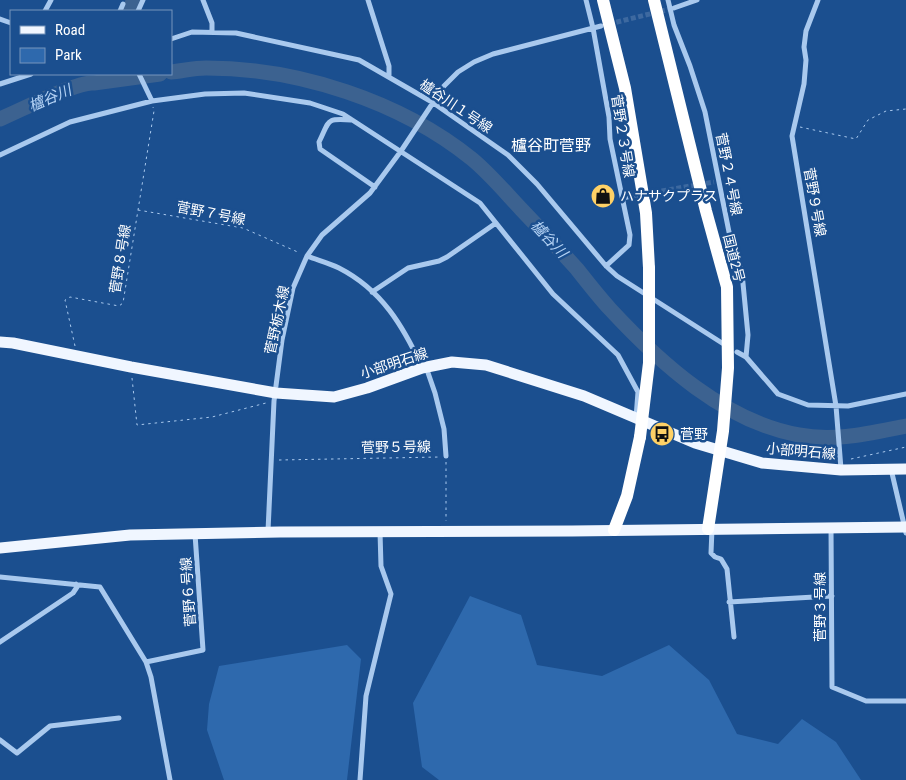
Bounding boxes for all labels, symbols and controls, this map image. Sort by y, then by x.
legend [10,10,172,75]
text: Road [55,21,85,39]
text: Park [55,46,82,64]
street label: 櫨谷川１号線 [417,76,495,136]
water label: 櫨谷川 [26,80,76,115]
street label: 菅野２３号線 [609,93,637,179]
street label: 菅野２４号線 [713,131,745,217]
district label: 櫨谷町菅野 [511,136,591,155]
street label: 菅野９号線 [801,166,829,238]
shop icon: ハナサクプラス [590,183,616,209]
place label: ハナサクプラス [620,188,718,204]
street label: 菅野７号線 [175,198,247,228]
water label: 櫨谷川 [527,216,572,263]
street label: 菅野８号線 [107,223,133,295]
street label: 国道2号 [720,232,748,284]
street label: 菅野栃木線 [262,284,292,356]
street label: 小部明石線 [358,345,430,381]
bus stop icon: 菅野 [649,421,675,447]
place label: 菅野 [680,426,708,442]
street label: 菅野５号線 [361,438,431,456]
street label: 小部明石線 [765,440,837,462]
street label: 菅野６号線 [178,557,198,627]
street label: 菅野３号線 [812,572,828,642]

